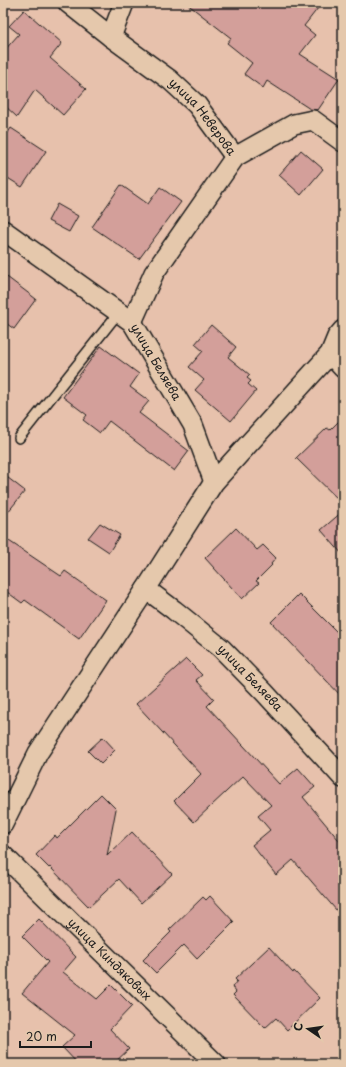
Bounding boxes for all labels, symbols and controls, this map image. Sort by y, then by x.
street label: улица Неверова [165,73,241,159]
street label: улица Беляева [127,320,187,404]
street label: улица Беляева [214,640,288,715]
street label: улица Киндяковых [64,913,156,1004]
north arrow [288,1009,328,1049]
text: С [289,1021,307,1033]
scale bar [20,1023,91,1049]
text: 20 m [26,1027,57,1045]

